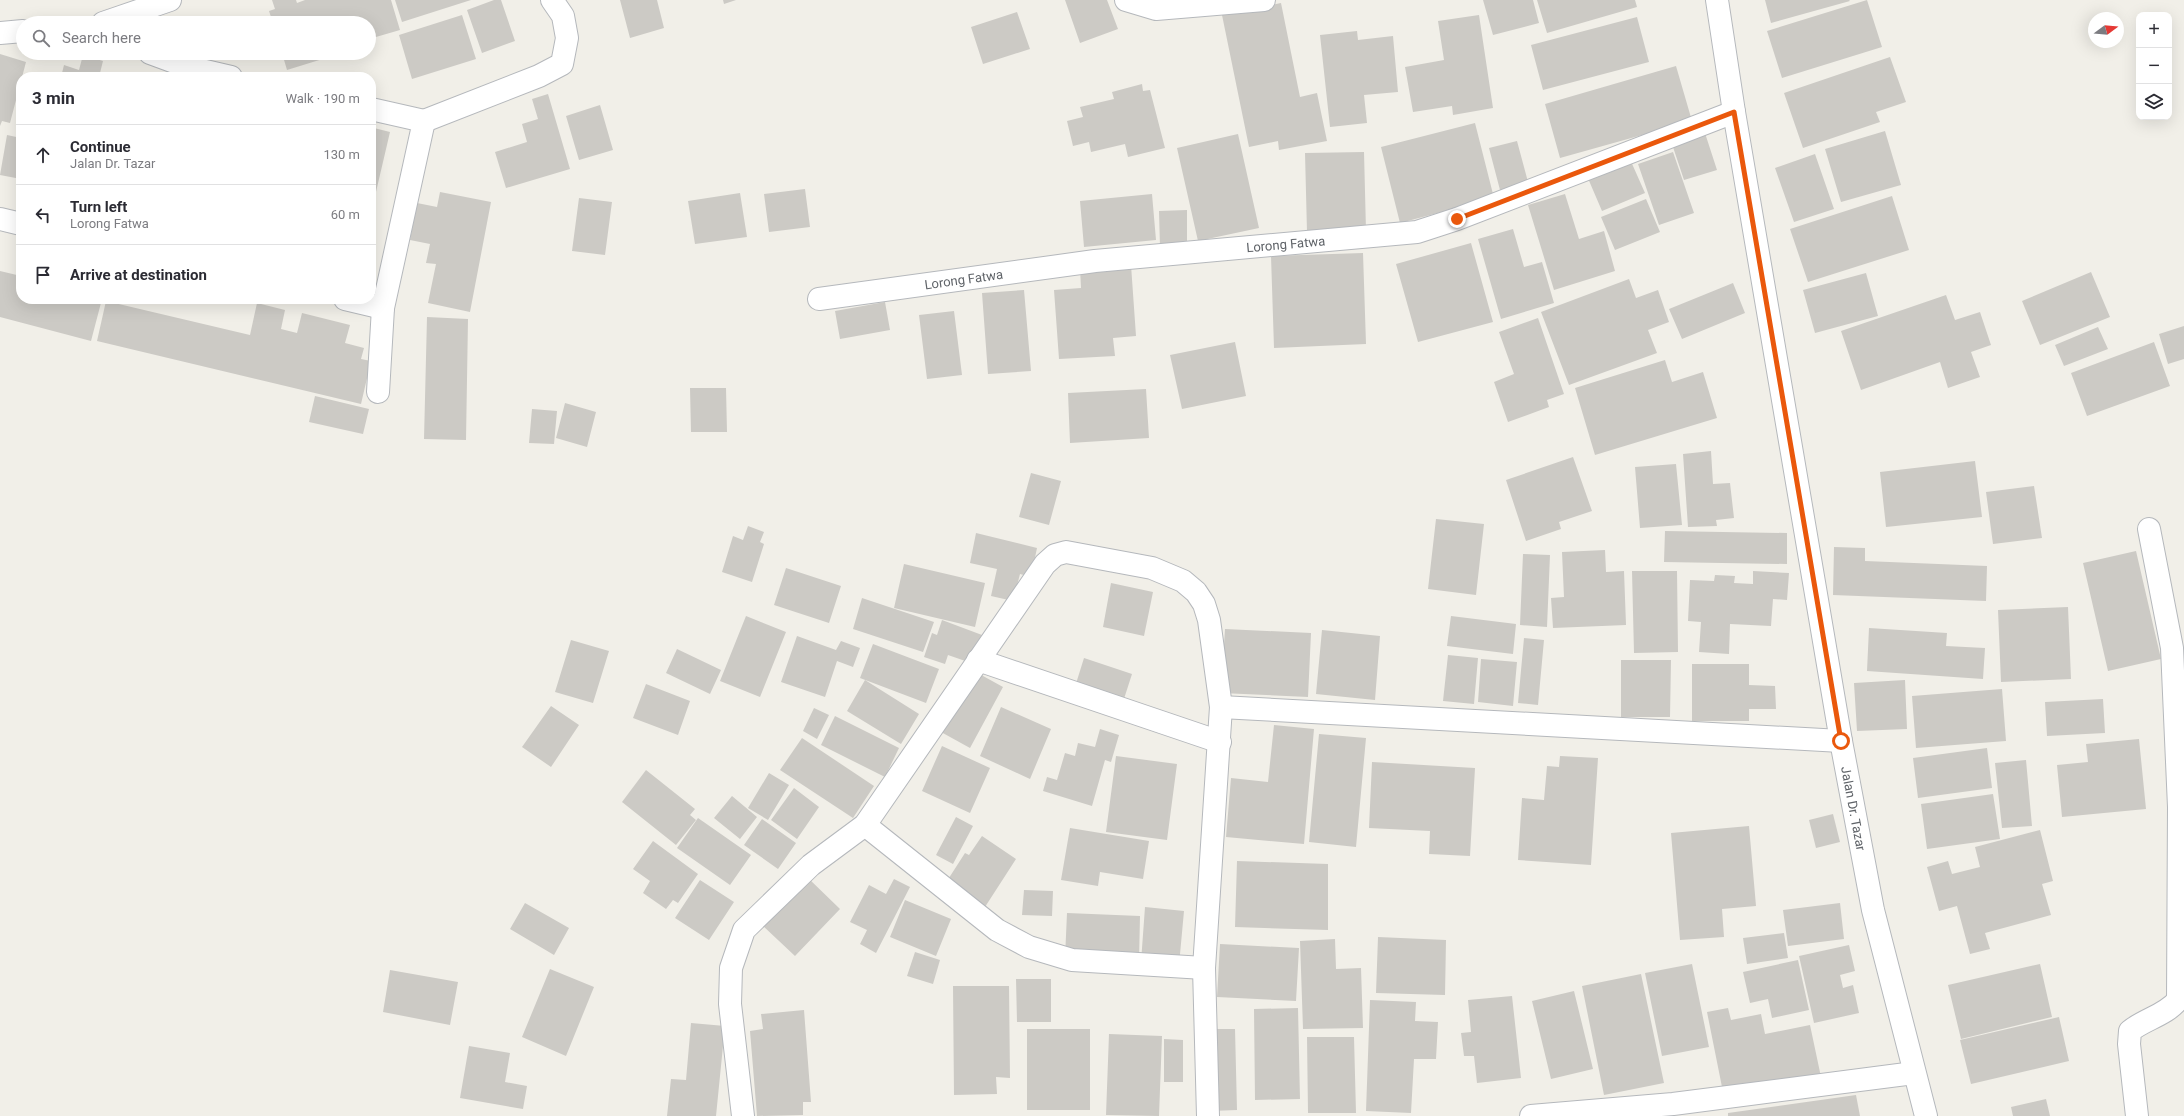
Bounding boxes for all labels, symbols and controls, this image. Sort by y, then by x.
north arrow [2088,12,2124,48]
map controls [2136,12,2172,120]
button: + [2136,12,2172,48]
search box [16,16,376,60]
icon: search [30,27,52,49]
text: Search here [62,29,141,47]
button: − [2136,48,2172,84]
button: layers [2136,84,2172,120]
text: 3 min [32,88,75,108]
text: Walk · 190 m [285,91,360,106]
text: Continue [70,138,131,156]
icon: ahead [32,144,54,166]
text: 130 m [323,147,360,162]
text: Jalan Dr. Tazar [70,156,155,171]
text: Turn left [70,198,127,216]
icon: left [32,204,54,226]
text: 60 m [331,207,360,222]
route end [1448,210,1466,228]
text: Lorong Fatwa [70,216,149,231]
street label: Lorong Fatwa [1246,233,1326,255]
icon: arrive [32,264,54,286]
text: Arrive at destination [70,266,207,284]
street label: Lorong Fatwa [924,267,1004,292]
route start [1832,732,1850,750]
street label: Jalan Dr. Tazar [1838,765,1869,853]

